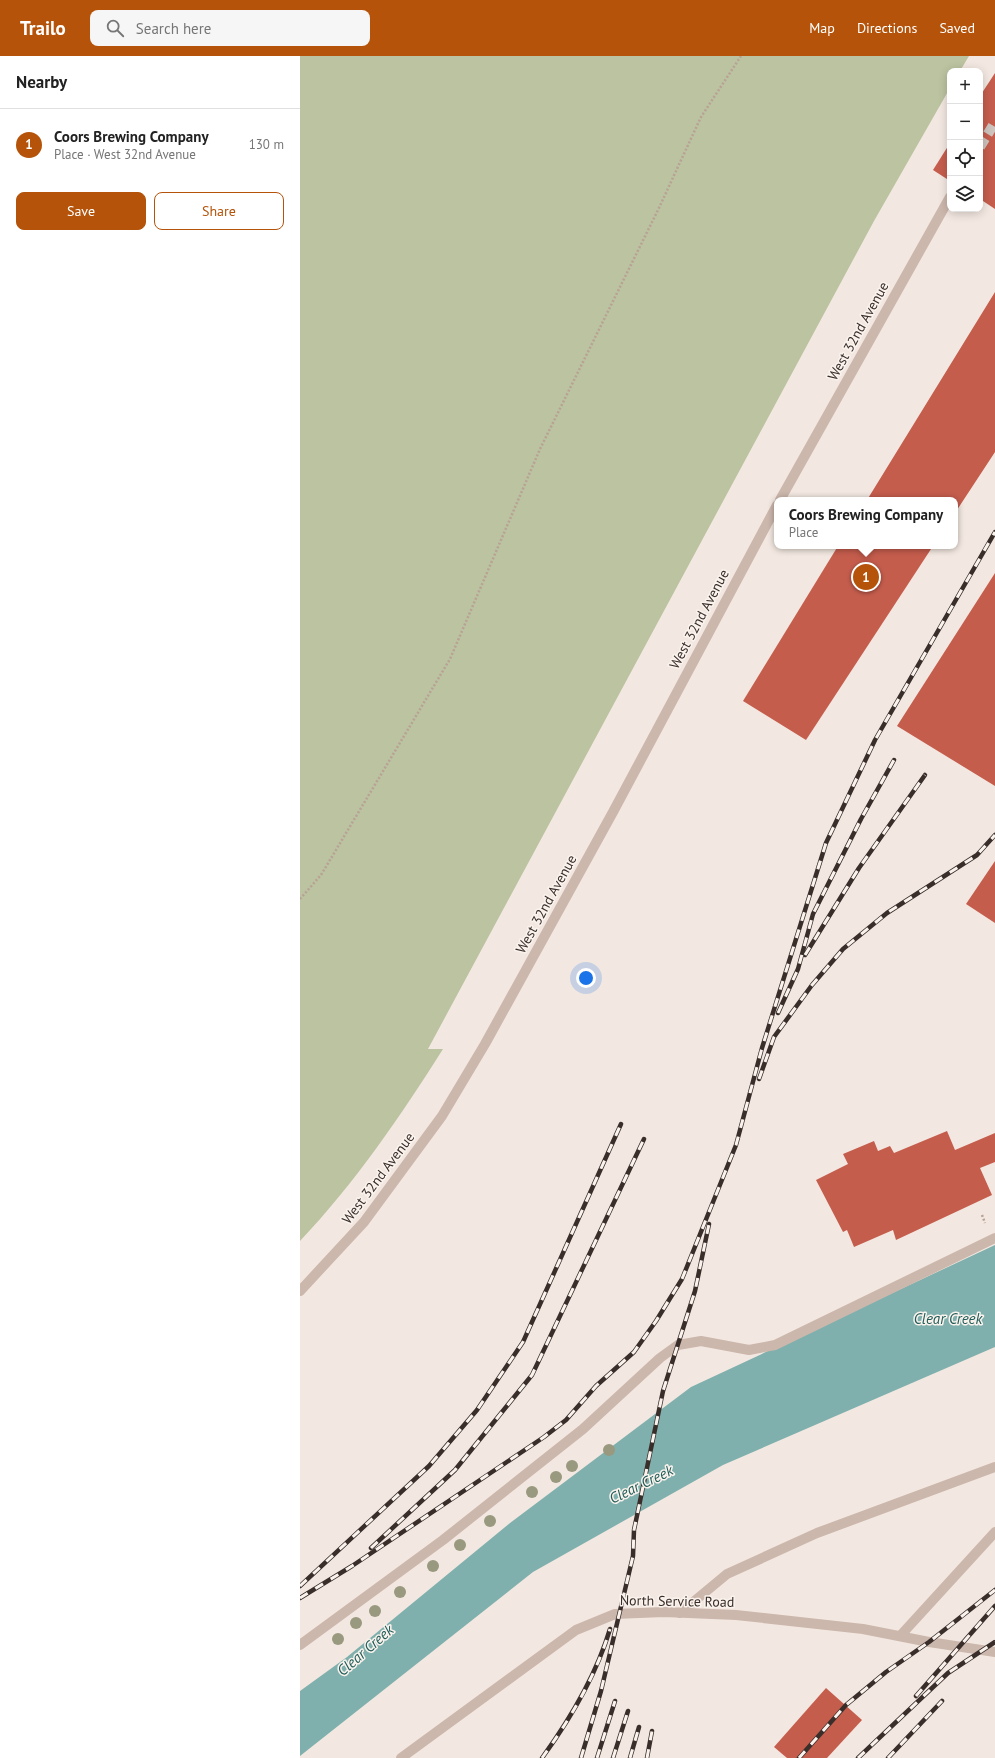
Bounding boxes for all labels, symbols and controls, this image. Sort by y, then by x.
search box [90,10,370,46]
text: Trailo [20,16,66,40]
icon: search [104,17,126,39]
text: Search here [136,19,211,38]
text: Map [809,19,835,37]
text: Directions [857,19,917,37]
text: Saved [939,19,975,37]
map controls [947,68,983,212]
button: + [947,68,983,104]
text: Nearby [16,71,67,93]
button: − [947,104,983,140]
text: Coors Brewing Company [54,127,209,146]
text: 1 [25,136,33,153]
text: 130 m [249,136,284,153]
button: locate [947,140,983,176]
text: Place · West 32nd Avenue [54,146,196,163]
button: layers [947,176,983,212]
button: Save [16,192,146,230]
button: Share [154,192,284,230]
street label: West 32nd Avenue [823,279,893,383]
popup [774,497,958,549]
text: Coors Brewing Company [789,505,943,524]
text: Place [789,524,818,541]
pin: 1 [853,562,879,592]
street label: West 32nd Avenue [665,566,733,672]
street label: West 32nd Avenue [511,852,581,956]
your location [576,968,596,988]
street label: West 32nd Avenue [338,1129,418,1227]
water label: Clear Creek [914,1309,984,1328]
water label: Clear Creek [606,1460,677,1508]
street label: North Service Road [620,1591,734,1611]
water label: Clear Creek [333,1620,398,1680]

